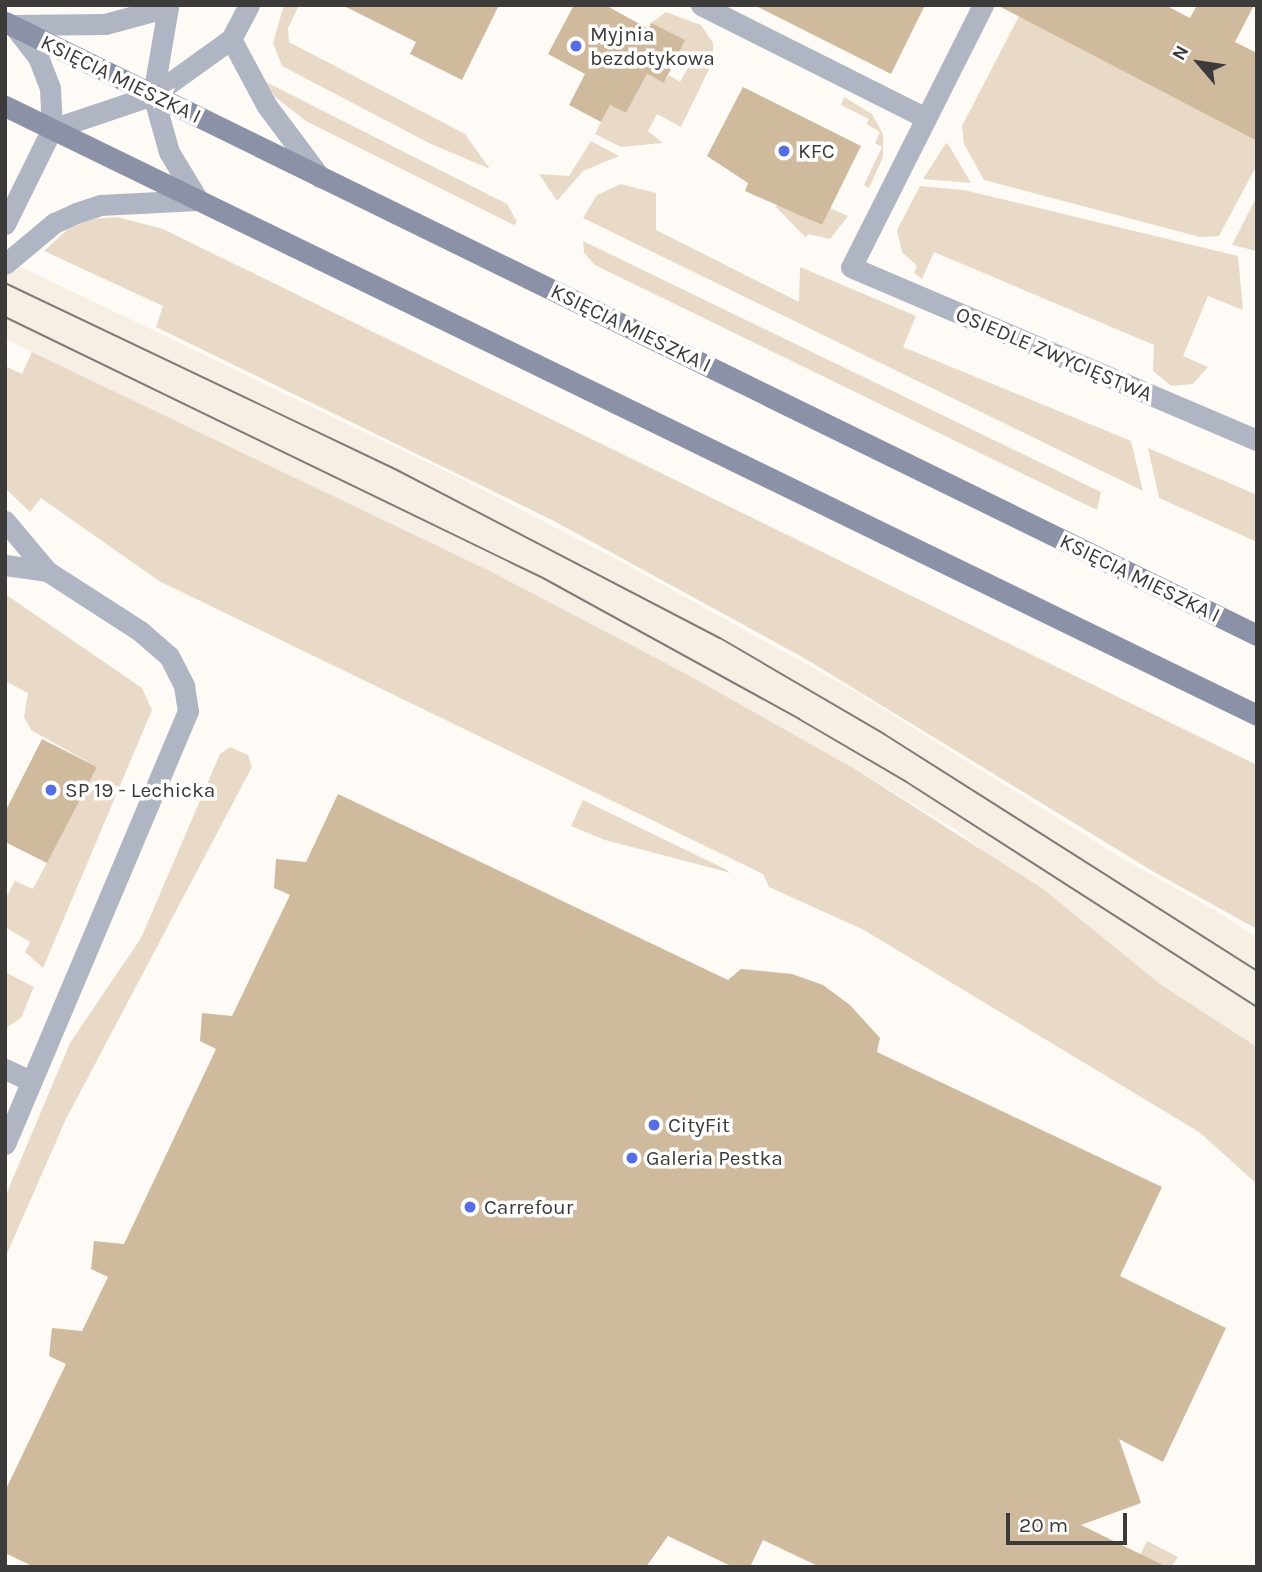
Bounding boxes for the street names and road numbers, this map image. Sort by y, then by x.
street label: KSIĘCIA MIESZKA I [37,29,205,129]
street label: KSIĘCIA MIESZKA I [547,278,715,378]
street label: OSIEDLE ZWYCIĘSTWA [952,301,1156,407]
street label: KSIĘCIA MIESZKA I [1056,528,1224,628]

